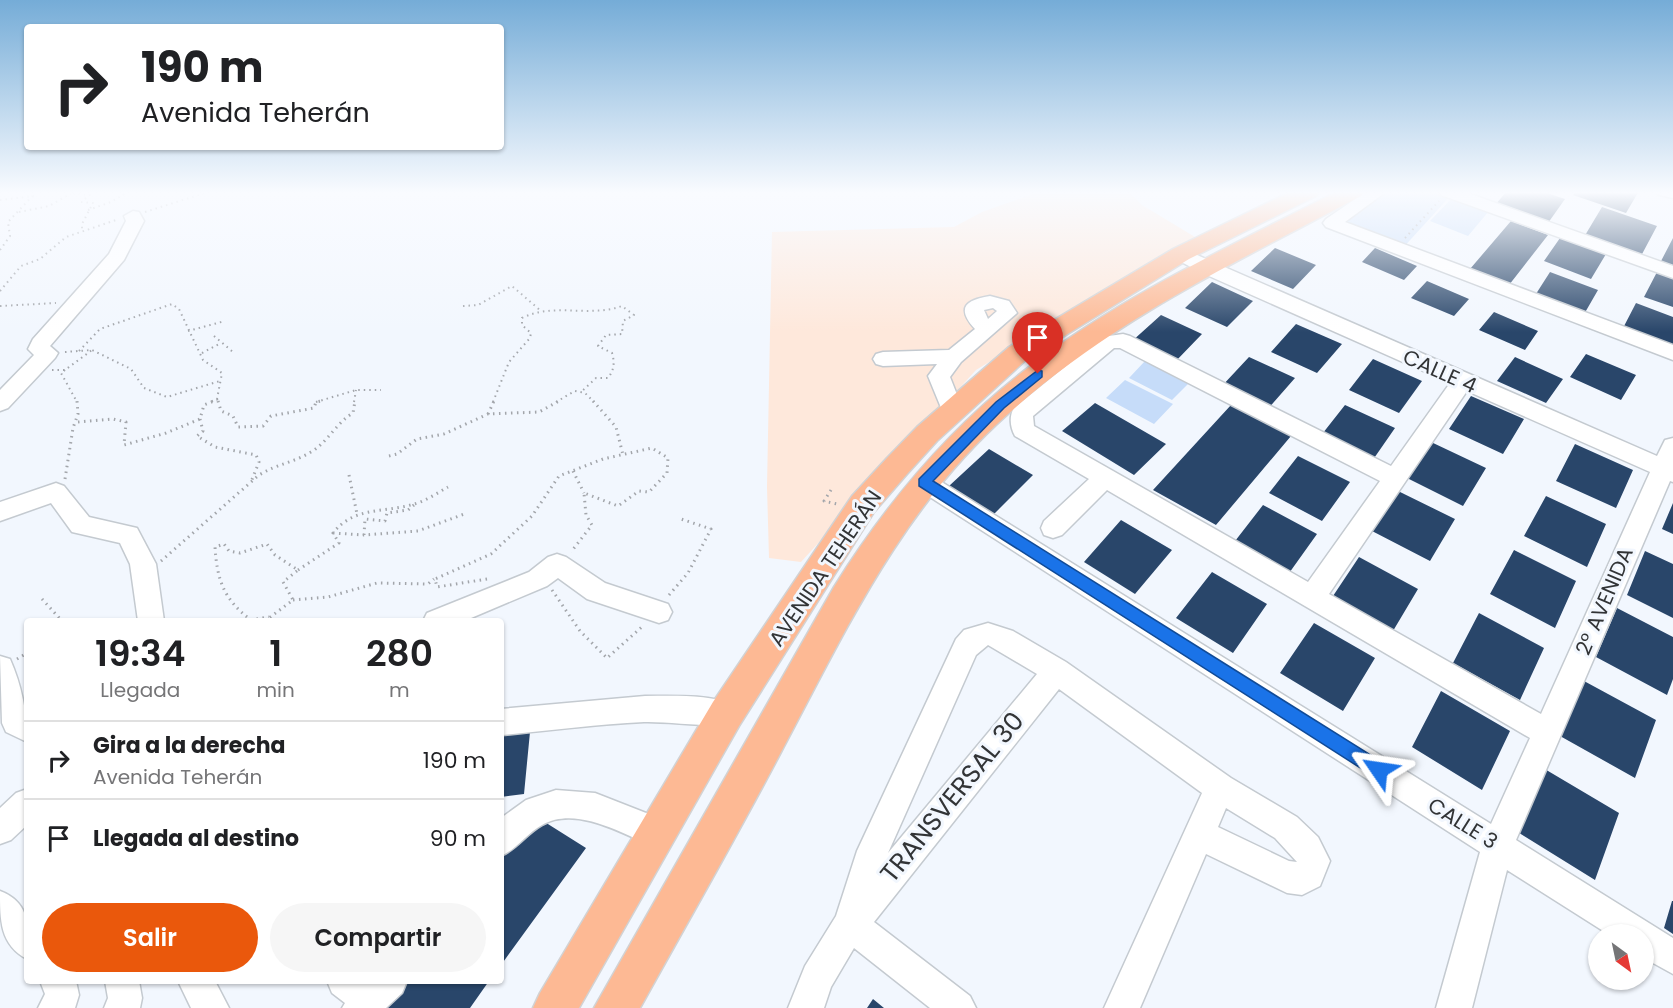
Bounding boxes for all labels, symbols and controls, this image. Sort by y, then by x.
text: 190 m [141,38,263,97]
icon: right [42,48,120,126]
text: Avenida Teherán [141,94,370,131]
pin [1012,312,1063,374]
icon: arrive [1021,321,1054,354]
street label: CALLE 4 [1398,342,1482,400]
street label: AVENIDA TEHERÁN [762,484,888,652]
street label: 2° AVENIDA [1568,543,1640,659]
text: 19:34 [95,628,185,679]
text: 1 [269,628,282,679]
text: 280 [366,628,433,679]
text: Llegada [100,676,180,704]
text: min [257,676,295,704]
text: m [389,676,410,704]
street label: TRANSVERSAL 30 [872,704,1032,890]
text: Gira a la derecha [93,730,286,761]
position arrow [1347,738,1411,802]
icon: right [42,744,75,777]
text: 190 m [423,745,486,776]
text: Avenida Teherán [93,763,262,791]
street label: CALLE 3 [1423,790,1503,856]
icon: arrive [42,822,75,855]
text: Llegada al destino [93,823,299,854]
text: 90 m [430,823,486,854]
button: Salir [42,903,258,972]
button: Compartir [270,903,486,972]
north arrow [1588,924,1654,990]
map controls [1588,924,1654,990]

